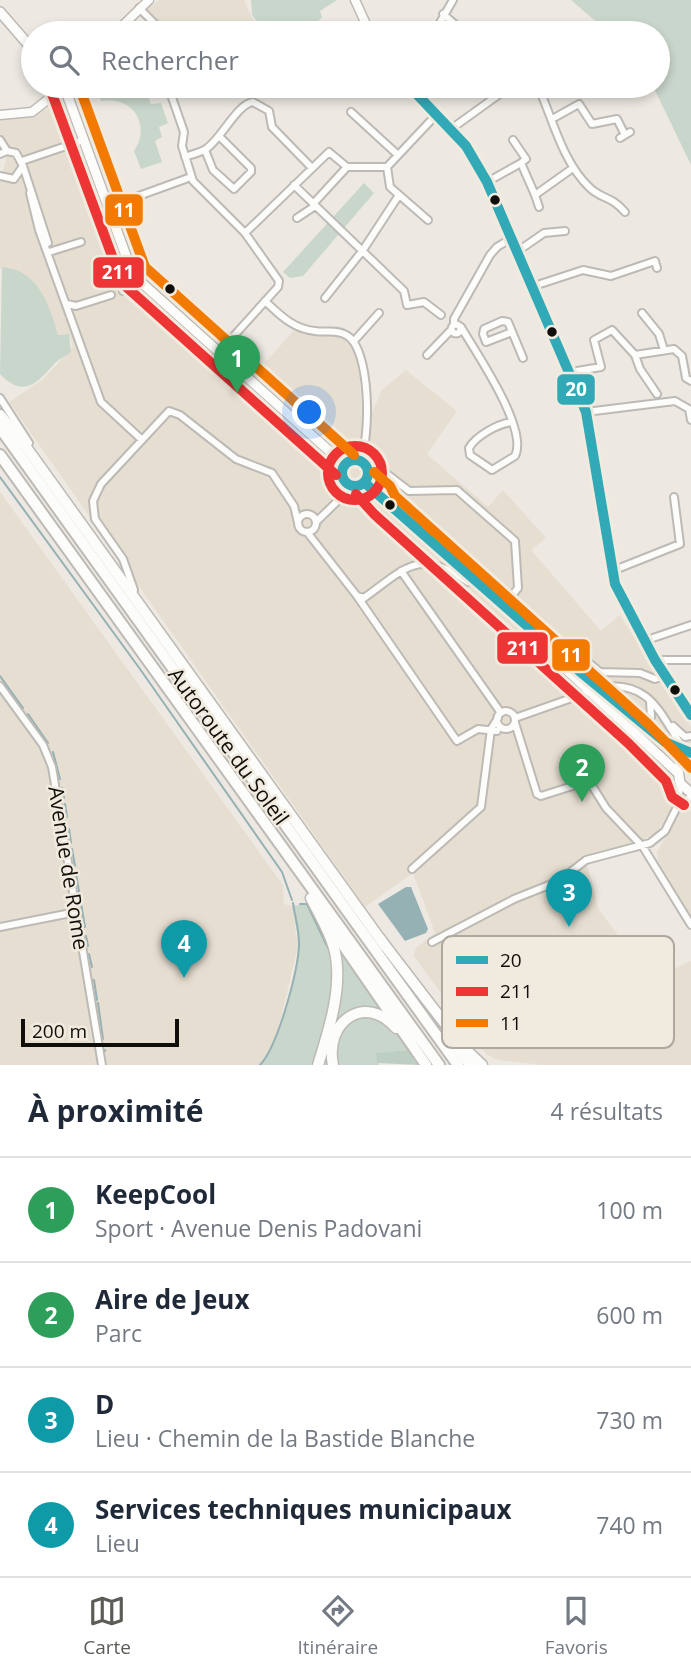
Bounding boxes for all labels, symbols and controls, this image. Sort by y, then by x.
search box [21,21,670,98]
icon: search [45,41,83,79]
text: Rechercher [101,42,239,78]
line badge: 11 [104,193,144,227]
unlabelled marker [488,193,502,207]
text: 11 [113,197,135,223]
line badge: 211 [92,256,145,289]
text: 211 [102,259,134,285]
unlabelled marker [163,282,177,296]
unlabelled marker [545,325,559,339]
pin: 1 [214,335,260,393]
line badge: 20 [556,373,596,406]
text: 20 [565,376,587,402]
your location [292,395,326,429]
unlabelled marker [383,498,397,512]
line badge: 211 [496,631,549,665]
text: 211 [507,635,539,661]
line badge: 11 [551,638,591,672]
text: 11 [560,642,582,668]
street label: Autoroute du Soleil [162,662,296,830]
unlabelled marker [668,683,682,697]
pin: 2 [559,744,605,802]
street label: Avenue de Rome [42,784,96,952]
pin: 3 [546,869,592,927]
pin: 4 [161,920,207,978]
legend [442,936,674,1048]
text: 20 [500,947,522,973]
text: 211 [500,978,533,1004]
text: 11 [500,1010,522,1036]
scale bar [21,1016,178,1048]
text: 200 m [32,1018,87,1044]
text: À proximité [28,1090,204,1131]
text: 4 résultats [551,1095,663,1127]
text: KeepCool [95,1176,216,1212]
text: 1 [44,1194,58,1226]
text: 100 m [596,1194,663,1226]
text: Sport · Avenue Denis Padovani [95,1212,422,1244]
text: Aire de Jeux [95,1281,249,1317]
text: 2 [44,1299,58,1331]
text: 600 m [596,1299,663,1331]
text: Parc [95,1317,142,1349]
text: D [95,1386,114,1422]
text: 3 [44,1404,58,1436]
text: 730 m [596,1404,663,1436]
text: Lieu · Chemin de la Bastide Blanche [95,1422,475,1454]
text: Services techniques municipaux [95,1491,512,1527]
text: 4 [44,1509,58,1541]
text: 740 m [596,1509,663,1541]
text: Lieu [95,1527,140,1559]
tab: Carte [83,1592,131,1660]
tab: Itinéraire [298,1592,378,1660]
tab: Favoris [545,1592,608,1660]

